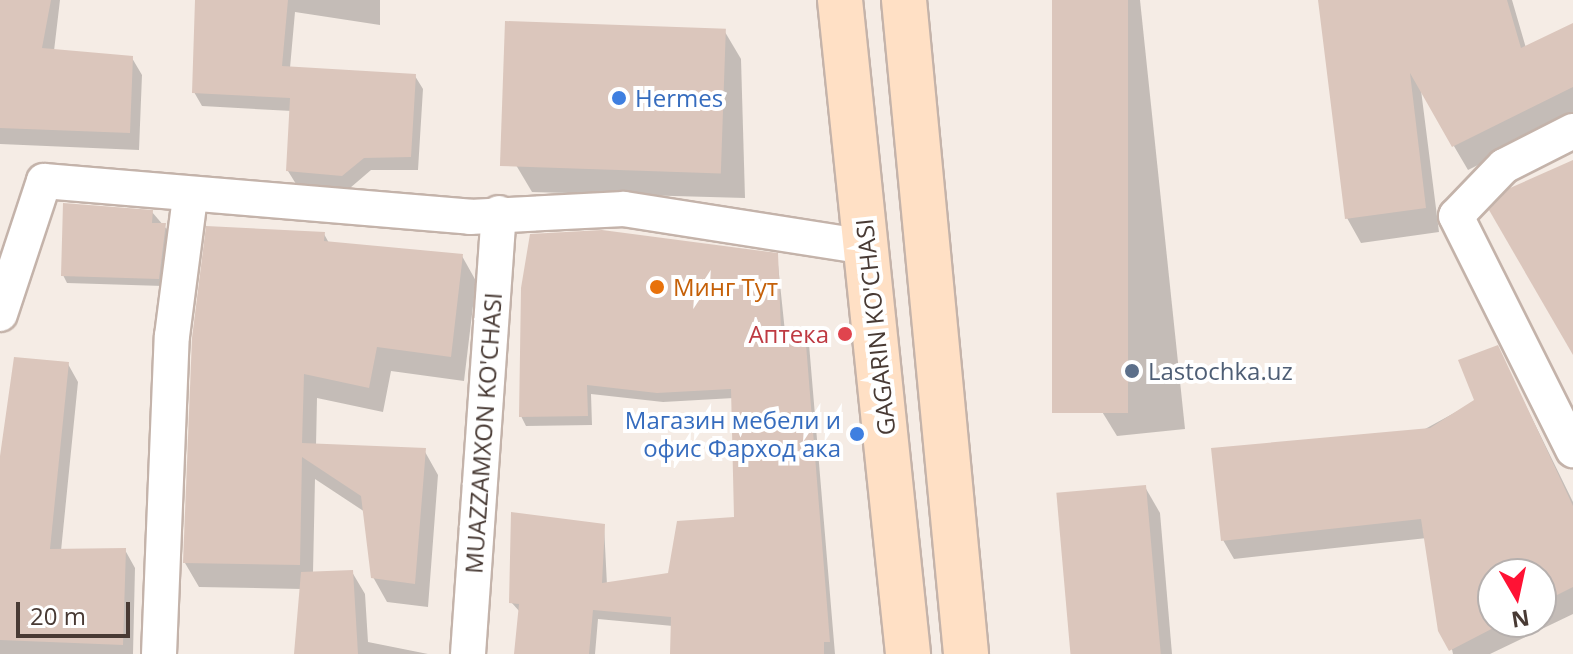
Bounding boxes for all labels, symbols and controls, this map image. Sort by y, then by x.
place label: Hermes [635,84,723,112]
marker: Hermes [610,89,628,107]
street label: GAGARIN KO'CHASI [849,217,901,437]
place label: Минг Тут [673,273,778,301]
marker: Минг Тут [648,278,666,296]
street label: MUAZZAMXON KO'CHASI [459,291,507,575]
place label: Аптека [748,320,829,348]
marker: Аптека [836,325,854,343]
place label: Lastochka.uz [1148,357,1293,385]
marker: Lastochka.uz [1123,362,1141,380]
place label: Магазин мебели и офис Фарход ака [625,406,841,462]
marker: Магазин мебели и офис Фарход ака [848,425,866,443]
north arrow [1477,558,1557,638]
scale bar [20,586,134,636]
text: 20 m [30,599,86,632]
text: N [1509,604,1532,636]

